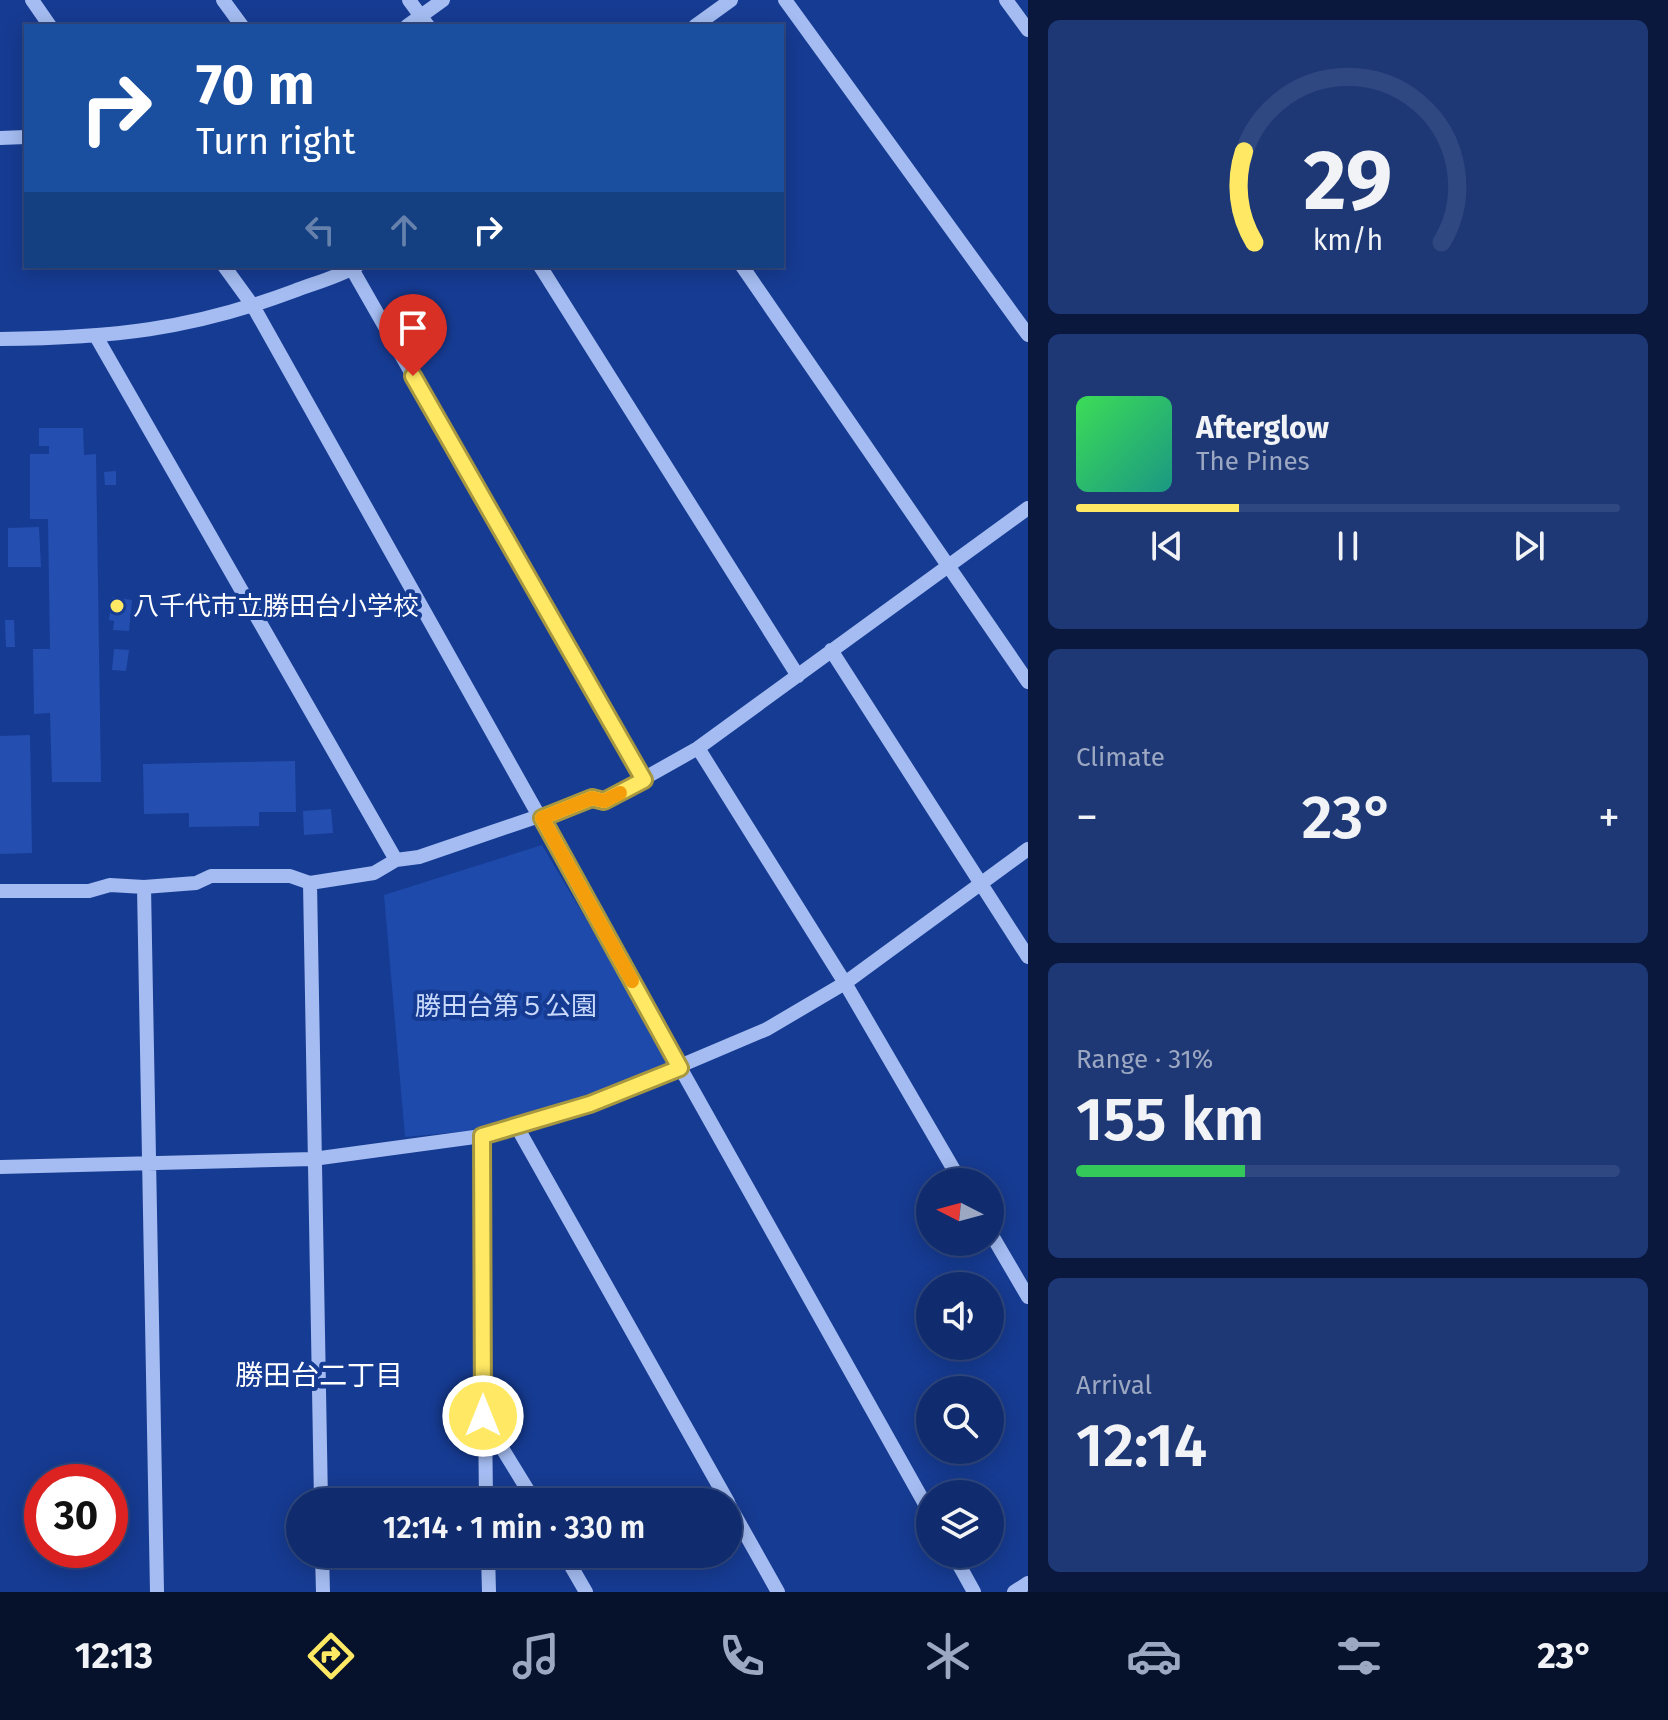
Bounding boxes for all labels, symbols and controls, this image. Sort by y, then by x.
text: 70 m [196,52,315,119]
icon: right [64,56,168,160]
text: Turn right [196,120,356,164]
text: 29 [1304,131,1392,231]
icon: left [298,208,342,252]
icon: ahead [382,208,426,252]
icon: right [466,208,510,252]
text: km/h [1313,223,1383,258]
pin [379,294,447,376]
icon: arrive [391,306,435,350]
text: Afterglow [1196,410,1329,446]
text: The Pines [1196,446,1310,477]
icon: previous [1145,524,1189,568]
icon: pause [1326,524,1370,568]
icon: next [1507,524,1551,568]
place label: 八千代市立勝田台小学校 [133,591,419,622]
marker: 八千代市立勝田台小学校 [108,597,126,615]
text: Climate [1076,742,1165,773]
text: 23° [1302,782,1394,854]
text: − [1076,791,1098,844]
text: + [1598,791,1620,844]
park label: 勝田台第５公園 [415,991,597,1022]
text: Range · 31% [1076,1044,1213,1075]
text: 155 km [1076,1084,1264,1156]
north arrow [916,1168,1004,1256]
map controls [916,1168,1004,1568]
button: sound [916,1272,1004,1360]
district label: 勝田台二丁目 [235,1359,403,1392]
text: Arrival [1076,1370,1152,1401]
position arrow [441,1374,525,1458]
button: search [916,1376,1004,1464]
text: 12:14 [1076,1410,1207,1482]
speed limit sign: 30 [24,1464,128,1568]
button: layers [916,1480,1004,1568]
text: 12:14 · 1 min · 330 m [383,1510,645,1546]
icon: directions [303,1628,359,1684]
icon: music [508,1628,564,1684]
icon: phone [714,1628,770,1684]
icon: climate [920,1628,976,1684]
icon: car [1126,1628,1182,1684]
icon: filters [1331,1628,1387,1684]
text: 12:13 [75,1634,153,1678]
text: 23° [1537,1634,1593,1678]

